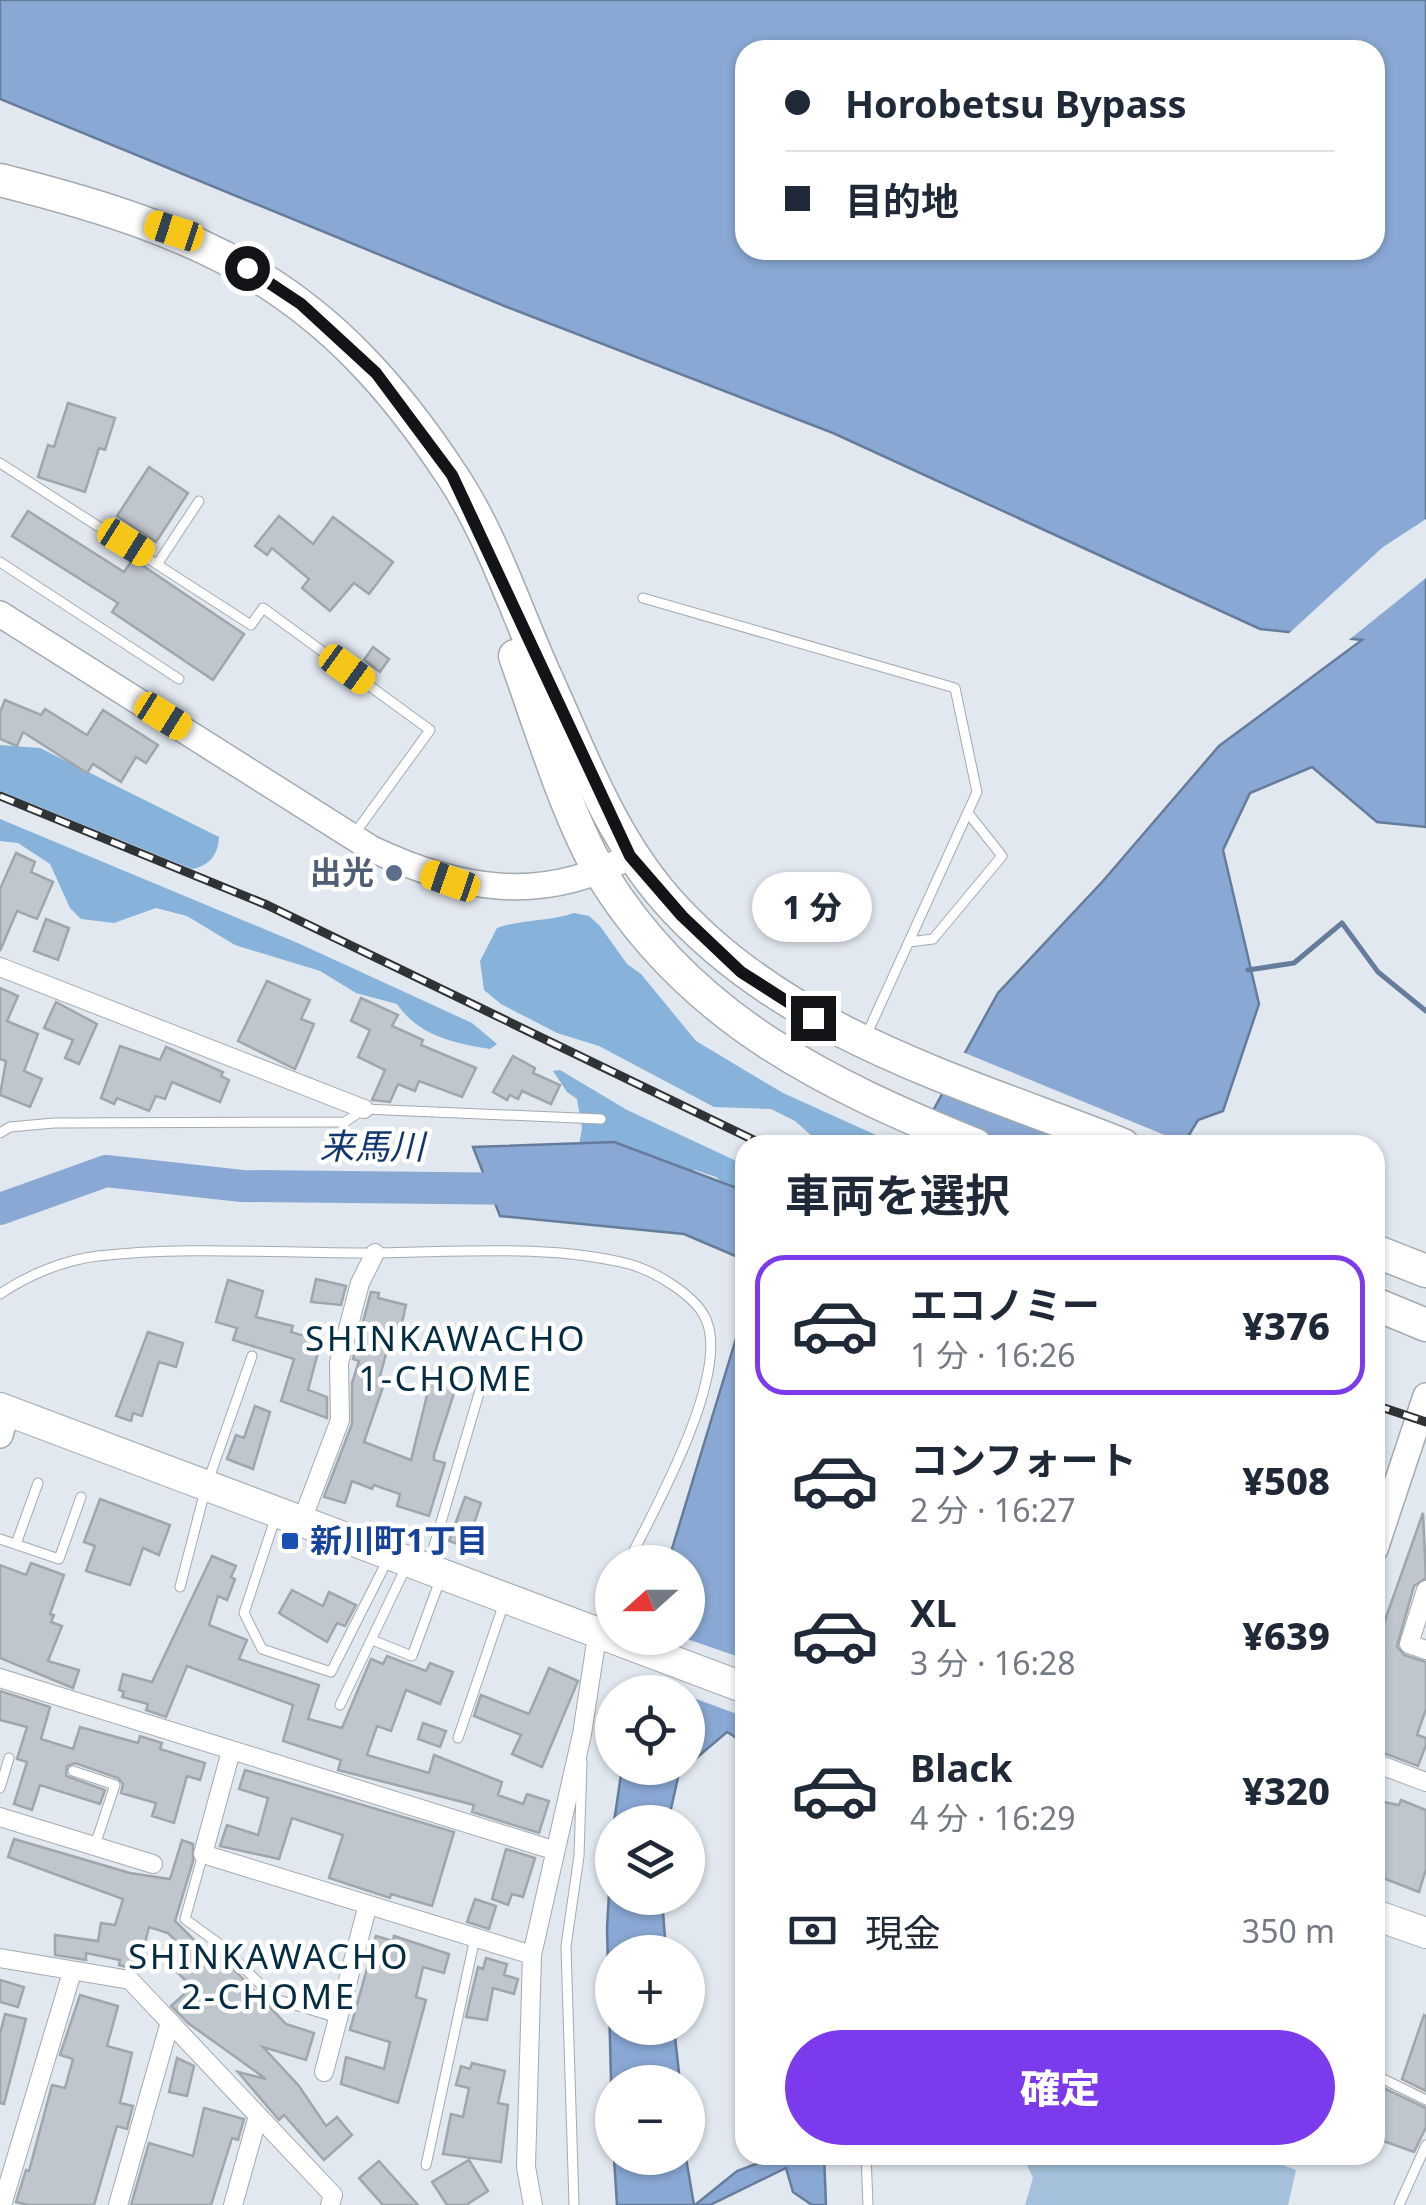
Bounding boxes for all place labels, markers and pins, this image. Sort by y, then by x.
place label: 出光 [310,850,374,893]
marker: 出光 [383,862,405,884]
place label: 新川町1丁目 [310,1518,488,1561]
marker: 新川町1丁目 [279,1530,301,1552]

